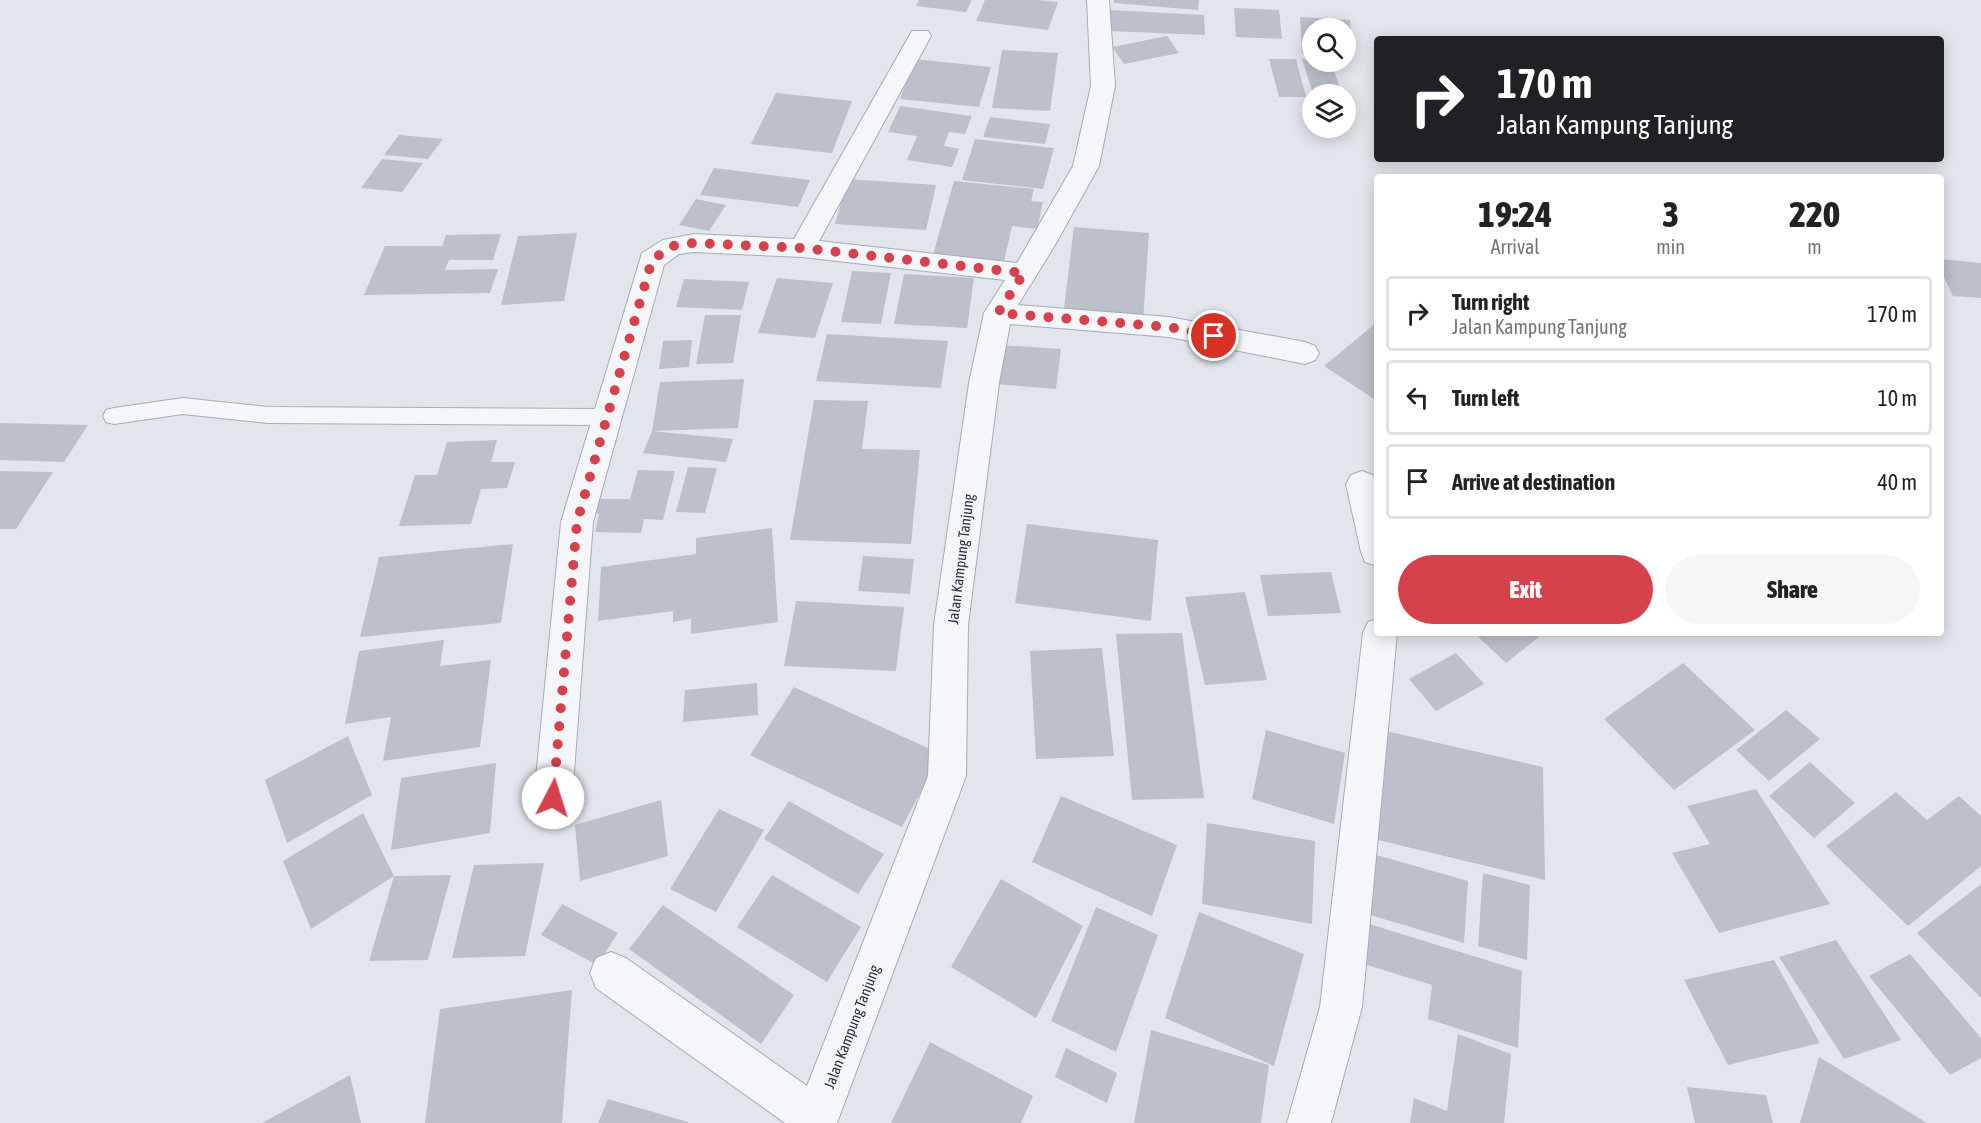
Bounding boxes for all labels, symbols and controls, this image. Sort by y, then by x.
map controls [1302,18,1356,138]
button: search [1302,18,1356,72]
text: 170 m [1497,59,1592,107]
icon: right [1398,60,1476,138]
button: layers [1302,84,1356,138]
text: Jalan Kampung Tanjung [1497,109,1733,140]
text: 19:24 [1478,193,1552,235]
text: 3 [1662,193,1679,235]
text: 220 [1789,193,1840,235]
text: Arrival [1491,235,1540,258]
text: min [1656,235,1685,258]
text: m [1807,235,1822,258]
text: Turn right [1452,289,1529,315]
icon: right [1401,297,1434,330]
text: 170 m [1867,301,1917,327]
pin [1188,310,1239,361]
text: Jalan Kampung Tanjung [1452,315,1627,338]
icon: arrive [1197,319,1230,352]
icon: left [1401,381,1434,414]
text: Turn left [1452,385,1519,411]
text: 10 m [1877,385,1917,411]
icon: arrive [1401,465,1434,498]
text: Arrive at destination [1452,469,1615,495]
text: 40 m [1877,469,1917,495]
street label: Jalan Kampung Tanjung [944,492,977,625]
button: Exit [1398,555,1653,624]
button: Share [1665,555,1920,624]
position arrow [521,766,585,830]
street label: Jalan Kampung Tanjung [820,962,883,1091]

